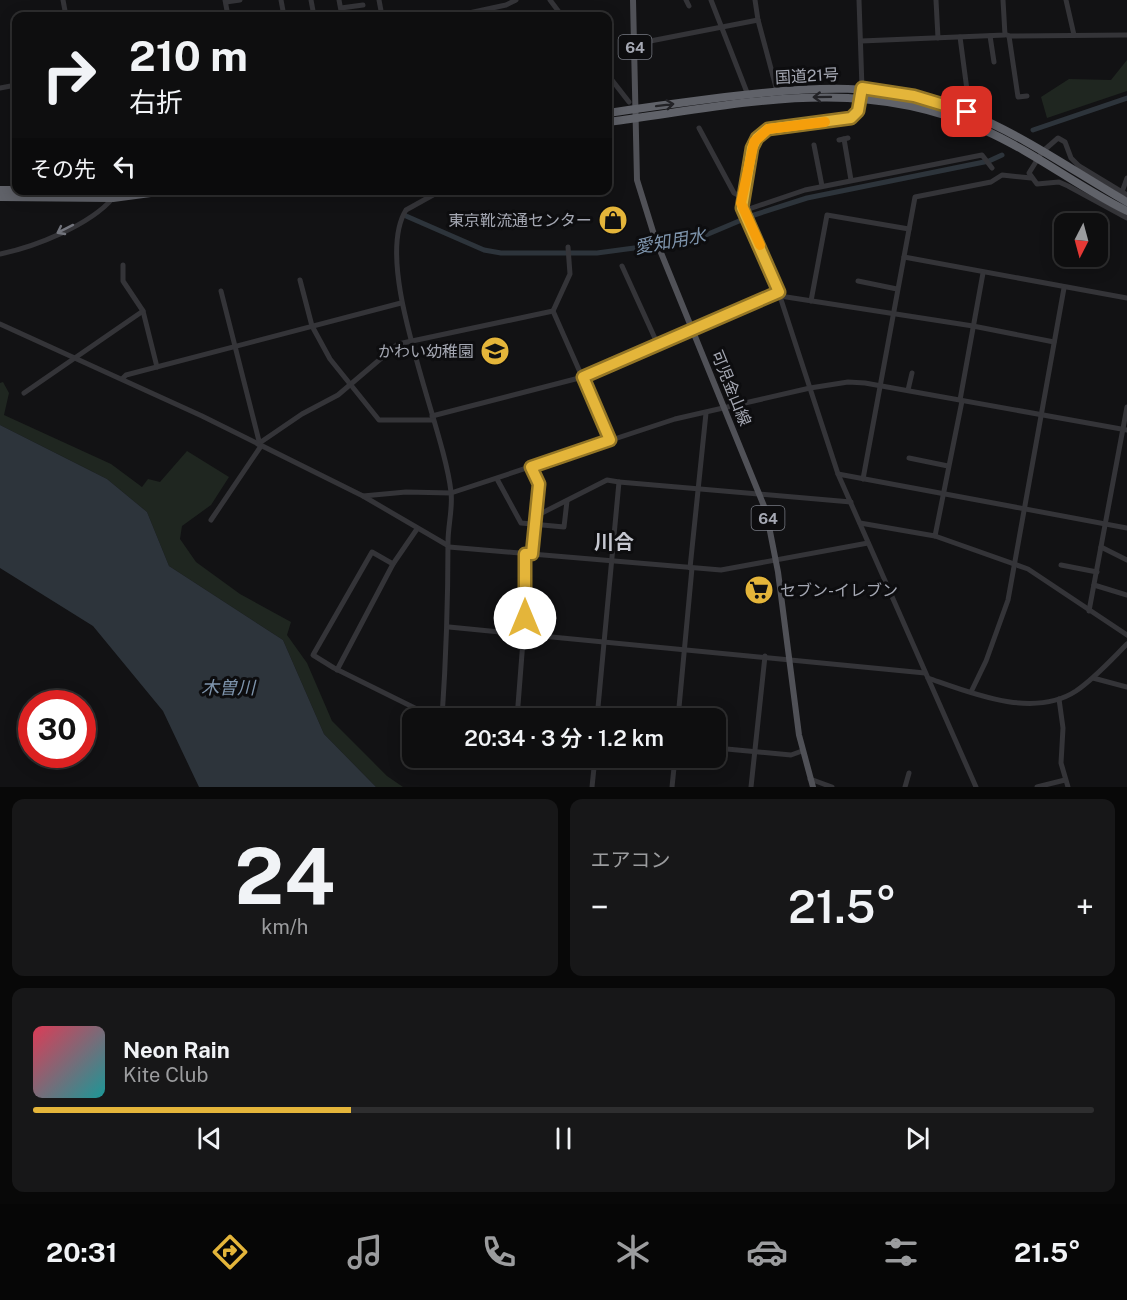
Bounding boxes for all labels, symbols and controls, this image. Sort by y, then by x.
text: 210 m [129,31,248,80]
road number: 64 [618,35,652,59]
icon: right [30,36,108,114]
street label: 国道21号 [775,65,839,87]
text: 右折 [129,86,183,118]
pin [941,86,992,137]
one-way arrow [812,91,832,103]
icon: arrive [950,95,983,128]
one-way arrow [655,99,675,110]
icon: left [108,150,141,183]
text: その先 [30,156,96,182]
shop icon: 東京靴流通センター [597,204,629,236]
place label: 東京靴流通センター [448,211,592,230]
north arrow [1054,213,1108,267]
map controls [1054,213,1108,267]
one-way arrow [56,224,74,236]
water label: 愛知用水 [633,224,709,258]
school or university icon: かわい幼稚園 [479,335,511,367]
place label: かわい幼稚園 [378,342,474,361]
street label: 可児金山線 [707,347,755,429]
road number: 64 [752,506,784,530]
district label: 川合 [594,530,634,554]
supermarket icon: セブン-イレブン [743,574,775,606]
place label: セブン-イレブン [780,581,898,600]
position arrow [493,586,557,650]
water label: 木曽川 [201,677,257,698]
speed limit sign: 30 [18,690,96,768]
text: 20:34 · 3 分 · 1.2 km [464,725,664,751]
text: 24 [234,830,335,922]
text: エアコン [591,848,671,872]
text: 21.5° [788,880,897,933]
text: − [591,888,609,926]
text: + [1076,888,1094,926]
text: km/h [261,915,308,939]
text: Neon Rain [123,1037,230,1063]
text: Kite Club [123,1063,208,1087]
icon: previous [193,1122,226,1155]
icon: pause [547,1122,580,1155]
icon: next [901,1122,934,1155]
icon: directions [209,1231,251,1273]
icon: music [344,1231,386,1273]
icon: phone [478,1231,520,1273]
icon: climate [612,1231,654,1273]
icon: car [746,1231,788,1273]
icon: filters [880,1231,922,1273]
text: 20:31 [46,1236,117,1268]
text: 21.5° [1014,1236,1081,1268]

